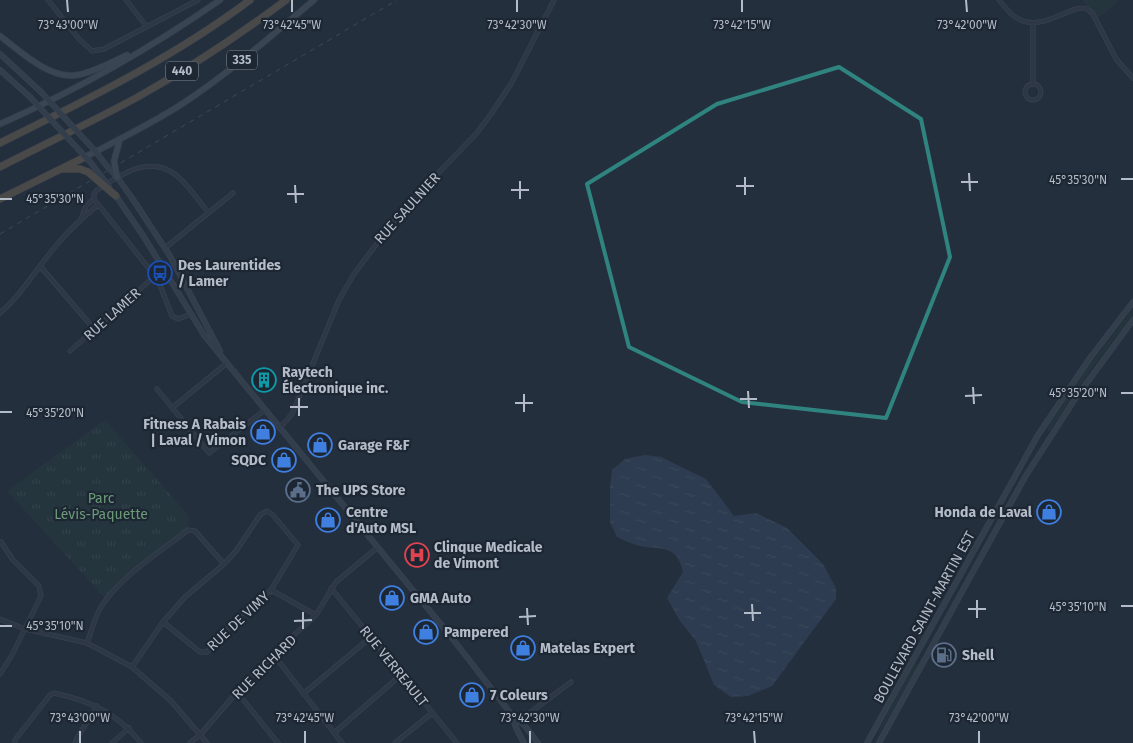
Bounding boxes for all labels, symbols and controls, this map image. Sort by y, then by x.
text: 73°43'00"W [38,18,98,32]
text: 73°42'45"W [263,18,321,32]
text: 73°42'30"W [487,18,547,32]
text: 73°42'15"W [713,18,771,32]
text: 73°42'00"W [937,18,997,32]
road number: 335 [227,50,257,70]
road number: 440 [166,61,198,80]
street label: RUE SAULNIER [371,169,444,248]
text: 45°35'30"N [1049,173,1107,187]
text: 45°35'30"N [26,192,84,206]
place label: Des Laurentides / Lamer [178,257,281,290]
bus stop icon: Des Laurentides / Lamer [147,260,173,286]
street label: RUE LAMER [80,284,145,344]
place label: Raytech Électronique inc. [282,364,388,397]
building icon: Raytech Électronique inc. [251,367,277,393]
text: 45°35'20"N [1049,386,1107,400]
text: 45°35'20"N [26,406,84,420]
place label: Fitness A Rabais | Laval / Vimon [143,416,246,449]
shop icon: Fitness A Rabais | Laval / Vimon [250,419,276,445]
shop icon: Garage F&F [307,432,333,458]
place label: Garage F&F [338,437,410,454]
shop icon: SQDC [271,447,297,473]
place label: SQDC [231,452,266,469]
public building icon: The UPS Store [285,477,311,503]
place label: The UPS Store [316,482,406,499]
park label: Parc Lévis-Paquette [54,490,148,523]
shop icon: Honda de Laval [1036,499,1062,525]
place label: Centre d'Auto MSL [346,504,416,537]
place label: Honda de Laval [935,504,1033,521]
shop icon: Centre d'Auto MSL [315,507,341,533]
street label: BOULEVARD SAINT-MARTIN EST [870,528,979,706]
place label: Clinque Medicale de Vimont [434,539,543,572]
hospital icon: Clinque Medicale de Vimont [404,542,430,568]
shop icon: GMA Auto [379,585,405,611]
street label: RUE DE VIMY [204,588,273,655]
place label: GMA Auto [410,590,471,607]
text: 45°35'10"N [1049,600,1107,614]
text: 45°35'10"N [26,619,84,633]
shop icon: Pampered [413,619,439,645]
street label: RUE VERREAULT [356,623,432,711]
place label: Pampered [444,624,509,641]
street label: RUE RICHARD [229,632,300,703]
shop icon: Matelas Expert [510,635,536,661]
place label: Matelas Expert [540,640,635,657]
fuel station icon: Shell [931,642,957,668]
place label: Shell [962,647,995,664]
shop icon: 7 Coleurs [459,682,485,708]
place label: 7 Coleurs [490,687,548,704]
text: 73°43'00"W [50,711,110,725]
text: 73°42'45"W [276,711,334,725]
text: 73°42'30"W [500,711,560,725]
text: 73°42'15"W [725,711,783,725]
text: 73°42'00"W [949,711,1009,725]

